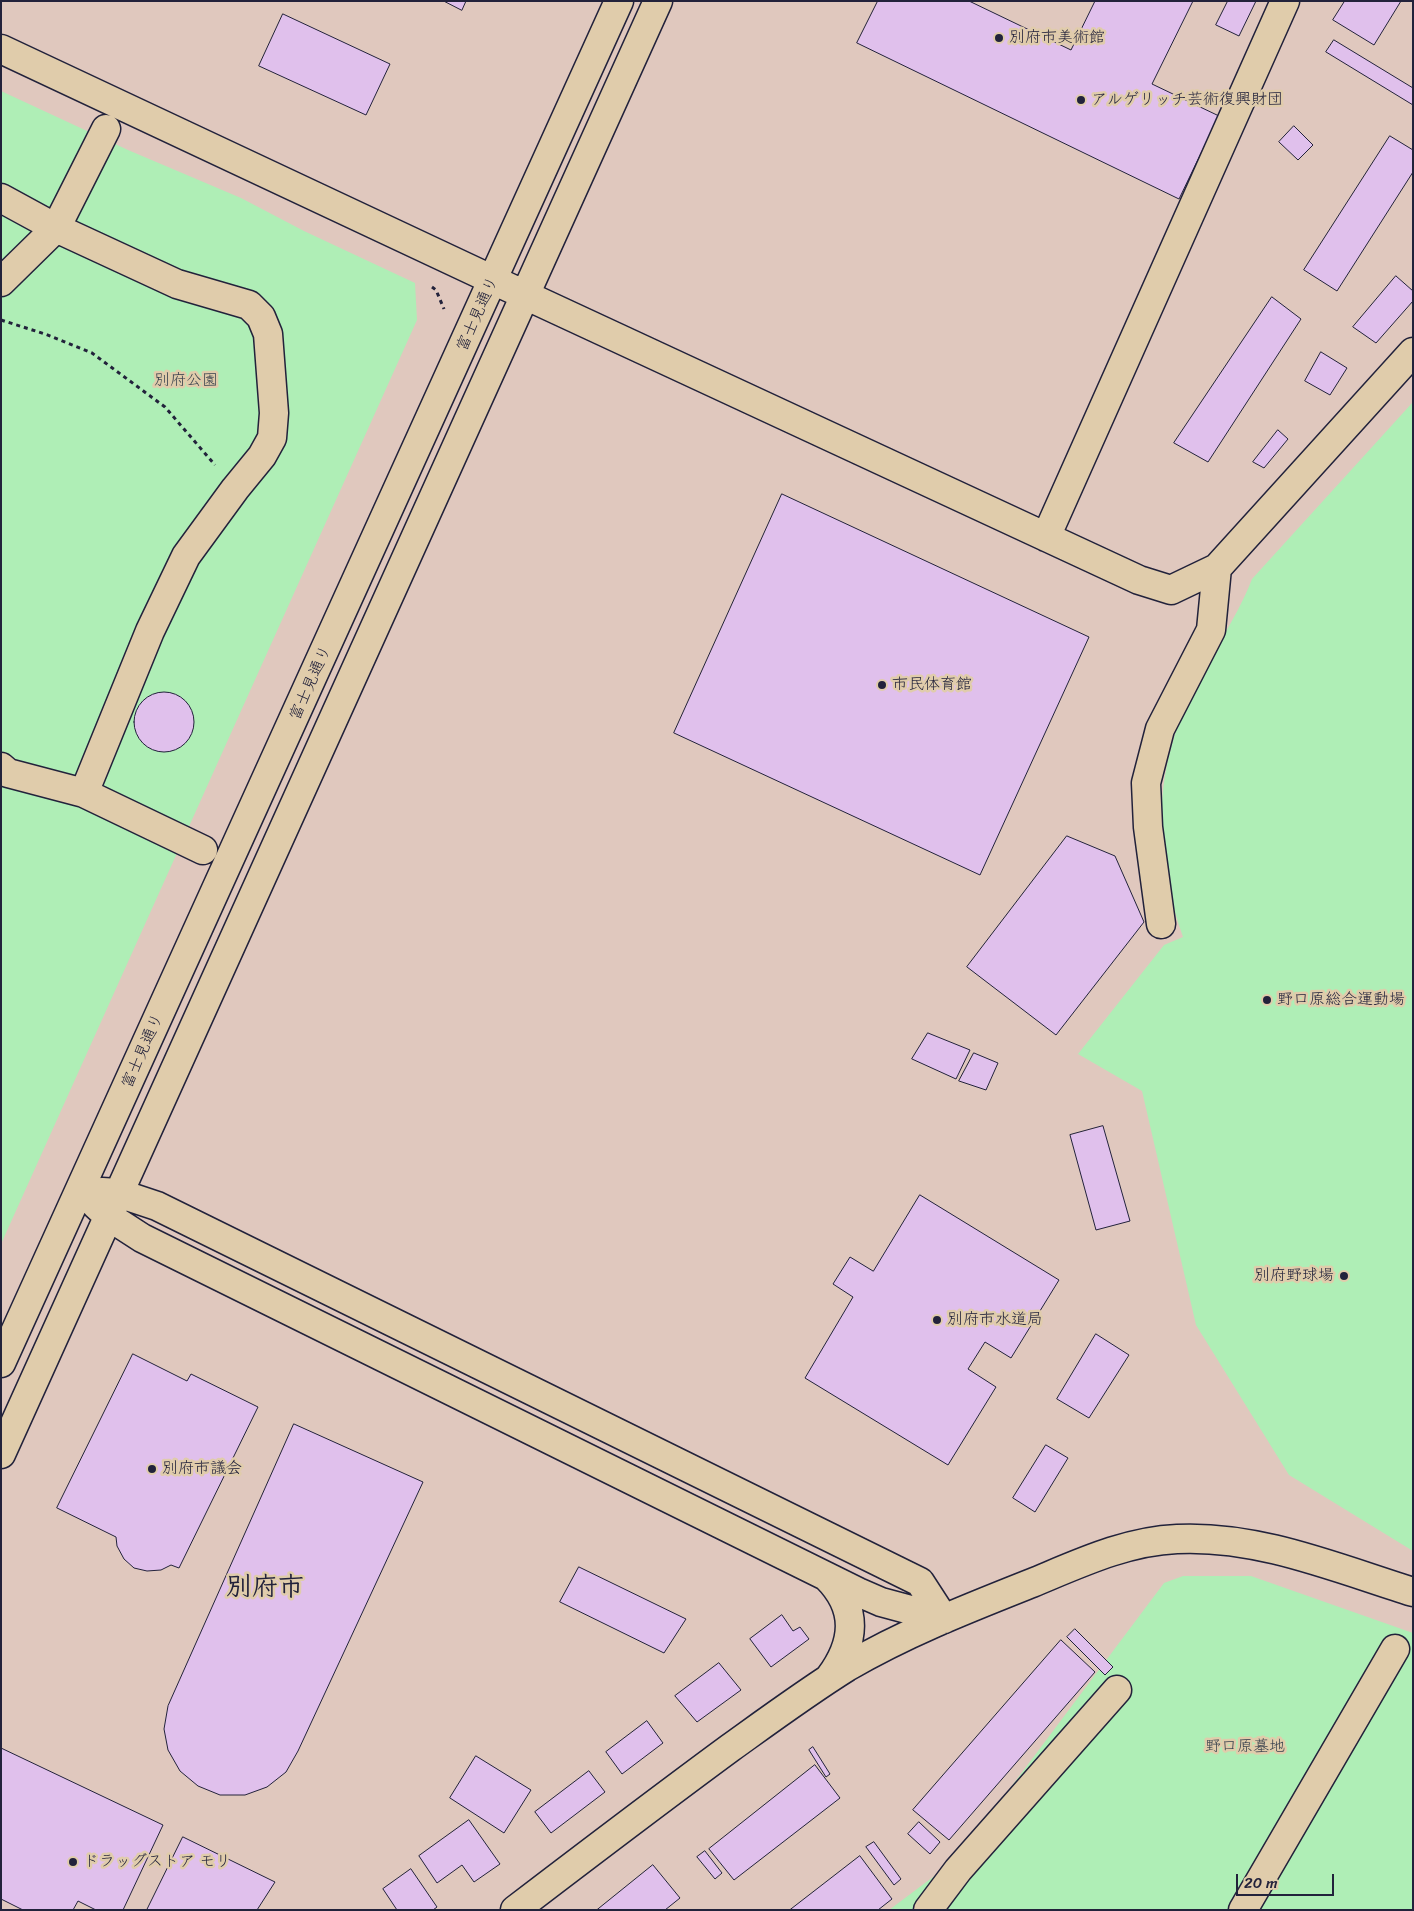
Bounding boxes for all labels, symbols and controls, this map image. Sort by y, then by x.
place label: 別府市美術館 [1009,28,1105,48]
marker: 別府市美術館 [993,32,1005,44]
place label: アルゲリッチ芸術復興財団 [1091,90,1283,110]
marker: アルゲリッチ芸術復興財団 [1075,94,1087,106]
street label: 富士見通り [453,274,503,354]
park label: 別府公園 [154,371,218,391]
street label: 富士見通り [286,643,336,723]
place label: 市民体育館 [892,675,972,695]
marker: 市民体育館 [876,679,888,691]
place label: 野口原総合運動場 [1277,990,1405,1010]
marker: 野口原総合運動場 [1261,994,1273,1006]
street label: 富士見通り [118,1011,168,1091]
place label: 別府野球場 [1254,1266,1334,1286]
marker: 別府野球場 [1338,1270,1350,1282]
place label: 別府市水道局 [947,1310,1043,1330]
marker: 別府市水道局 [931,1314,943,1326]
place label: 別府市議会 [162,1459,242,1479]
marker: 別府市議会 [146,1463,158,1475]
district label: 別府市 [226,1572,304,1604]
park label: 野口原墓地 [1205,1737,1285,1757]
place label: ドラッグストア モリ [83,1852,231,1872]
marker: ドラッグストア モリ [67,1856,79,1868]
scale bar [1239,1864,1336,1896]
text: 20 m [1244,1870,1278,1896]

